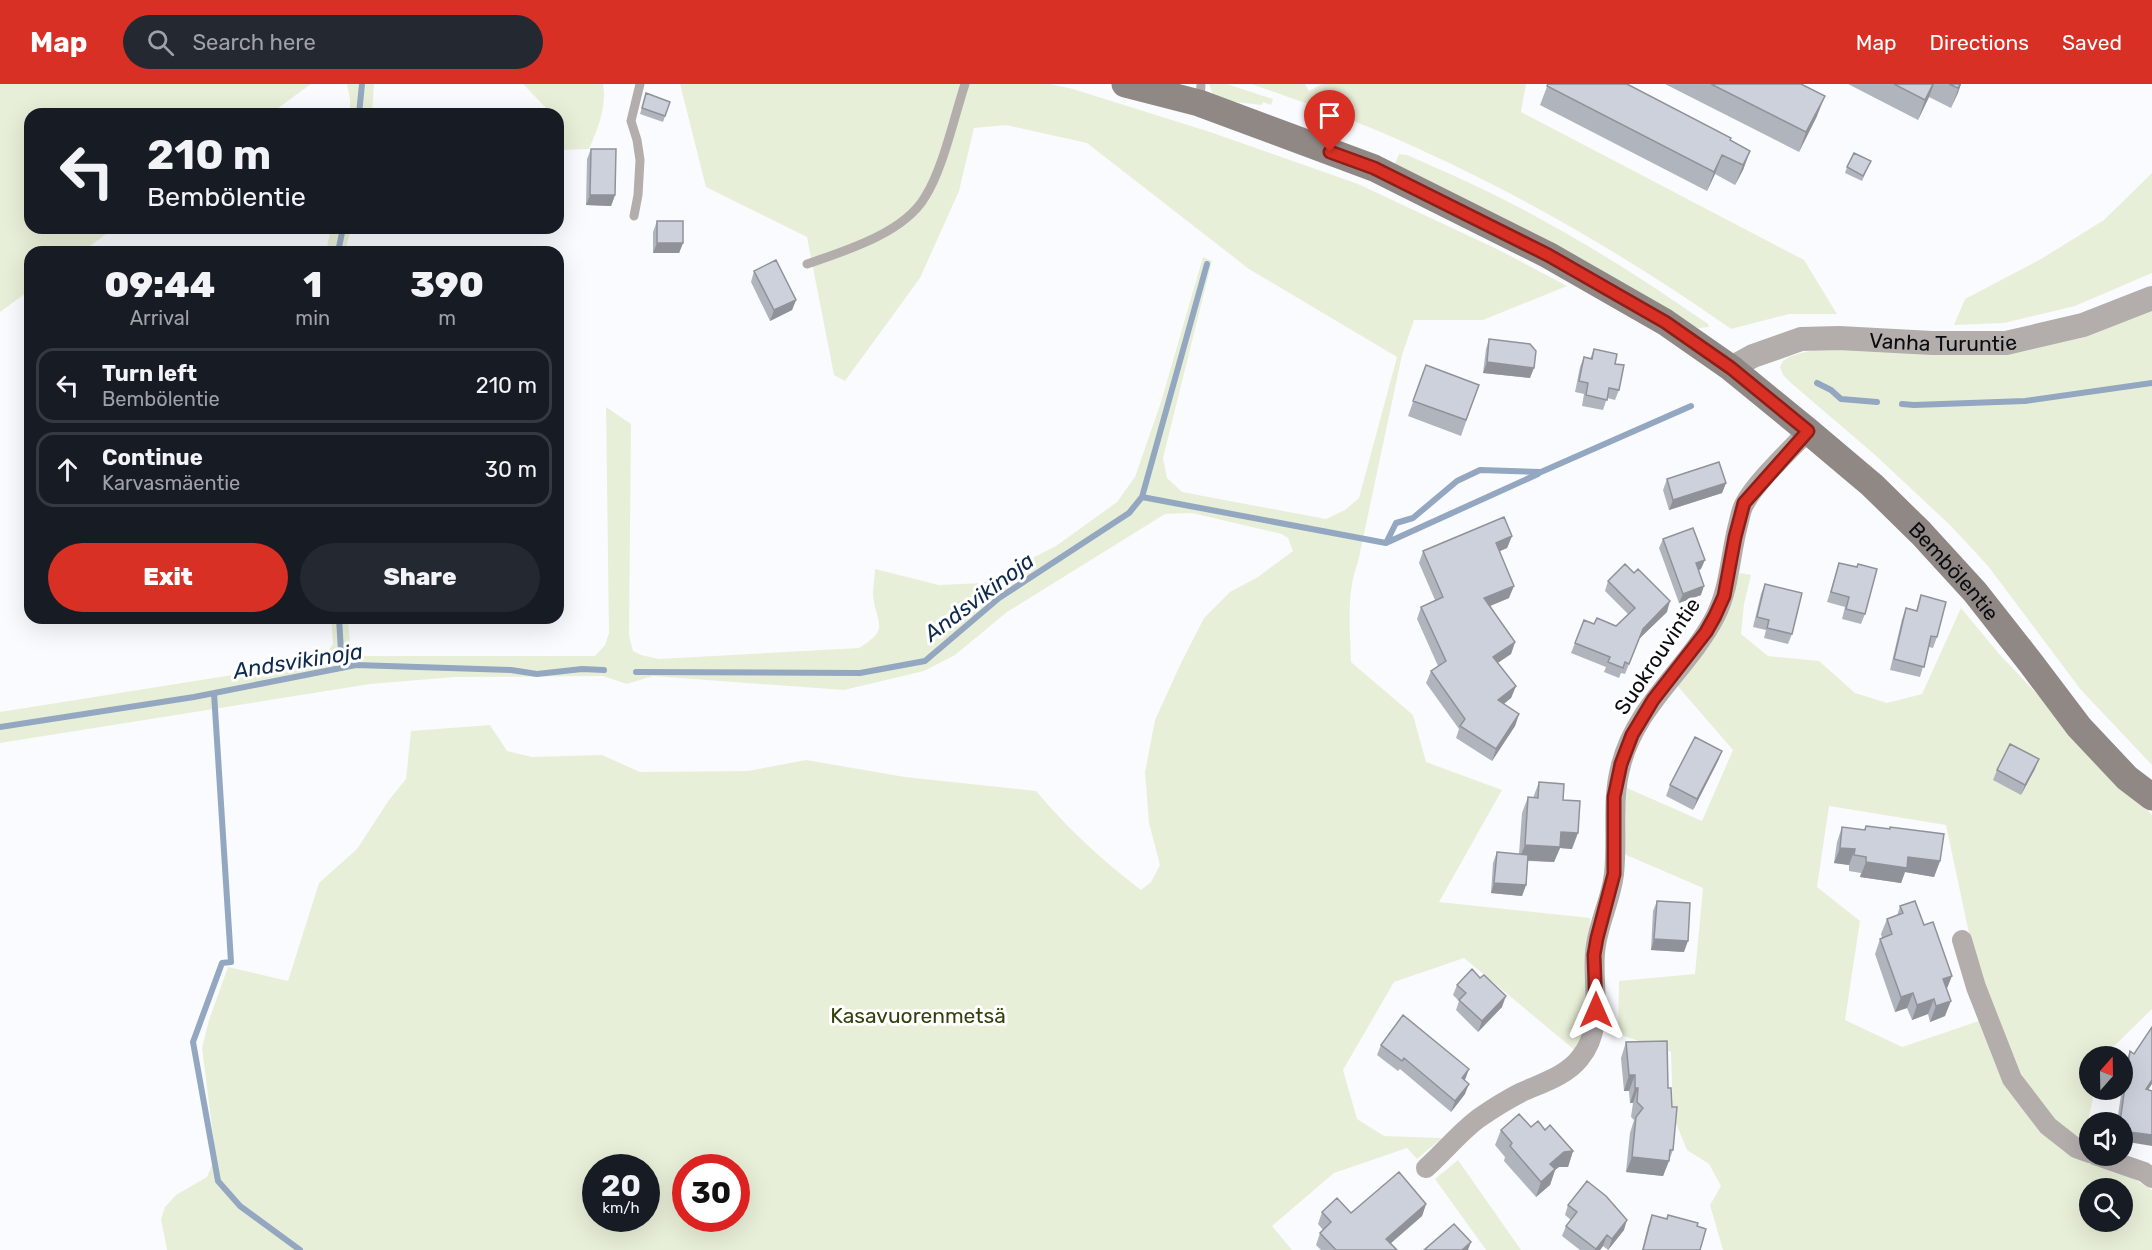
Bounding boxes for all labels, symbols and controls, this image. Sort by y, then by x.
search box [123,15,543,69]
text: Map [30,26,87,59]
icon: search [144,26,177,59]
text: Search here [192,29,316,56]
text: Map [1856,30,1897,55]
text: Directions [1930,30,2029,55]
text: Saved [2062,30,2122,55]
pin [1304,90,1355,152]
icon: arrive [1313,99,1346,132]
text: 210 m [147,130,271,180]
icon: left [48,132,126,210]
text: Bembölentie [147,181,306,213]
text: 09:44 [104,263,215,306]
text: 1 [303,263,322,306]
text: 390 [410,263,484,306]
text: Arrival [130,306,190,330]
text: min [295,306,330,330]
text: m [438,306,456,330]
street label: Vanha Turuntie [1869,327,2019,356]
text: Turn left [102,360,197,387]
icon: left [51,369,84,402]
text: 210 m [476,372,537,399]
text: Bembölentie [102,387,220,411]
text: Continue [102,444,203,471]
icon: ahead [51,453,84,486]
text: 30 m [485,456,537,483]
text: Karvasmäentie [102,471,240,495]
street label: Bembölentie [1904,516,2005,625]
button: Exit [48,543,288,612]
button: Share [300,543,540,612]
water label: Andsvikinoja [918,547,1039,648]
street label: Suokrouvintie [1609,593,1705,719]
water label: Andsvikinoja [230,637,365,685]
position arrow [1564,978,1628,1042]
park label: Kasavuorenmetsä [830,1003,1006,1028]
north arrow [2079,1046,2133,1100]
map controls [2079,1046,2133,1232]
button: sound [2079,1112,2133,1166]
speed limit sign: 30 [672,1154,750,1232]
text: 20 [601,1168,641,1204]
button: search [2079,1178,2133,1232]
text: km/h [602,1199,640,1217]

